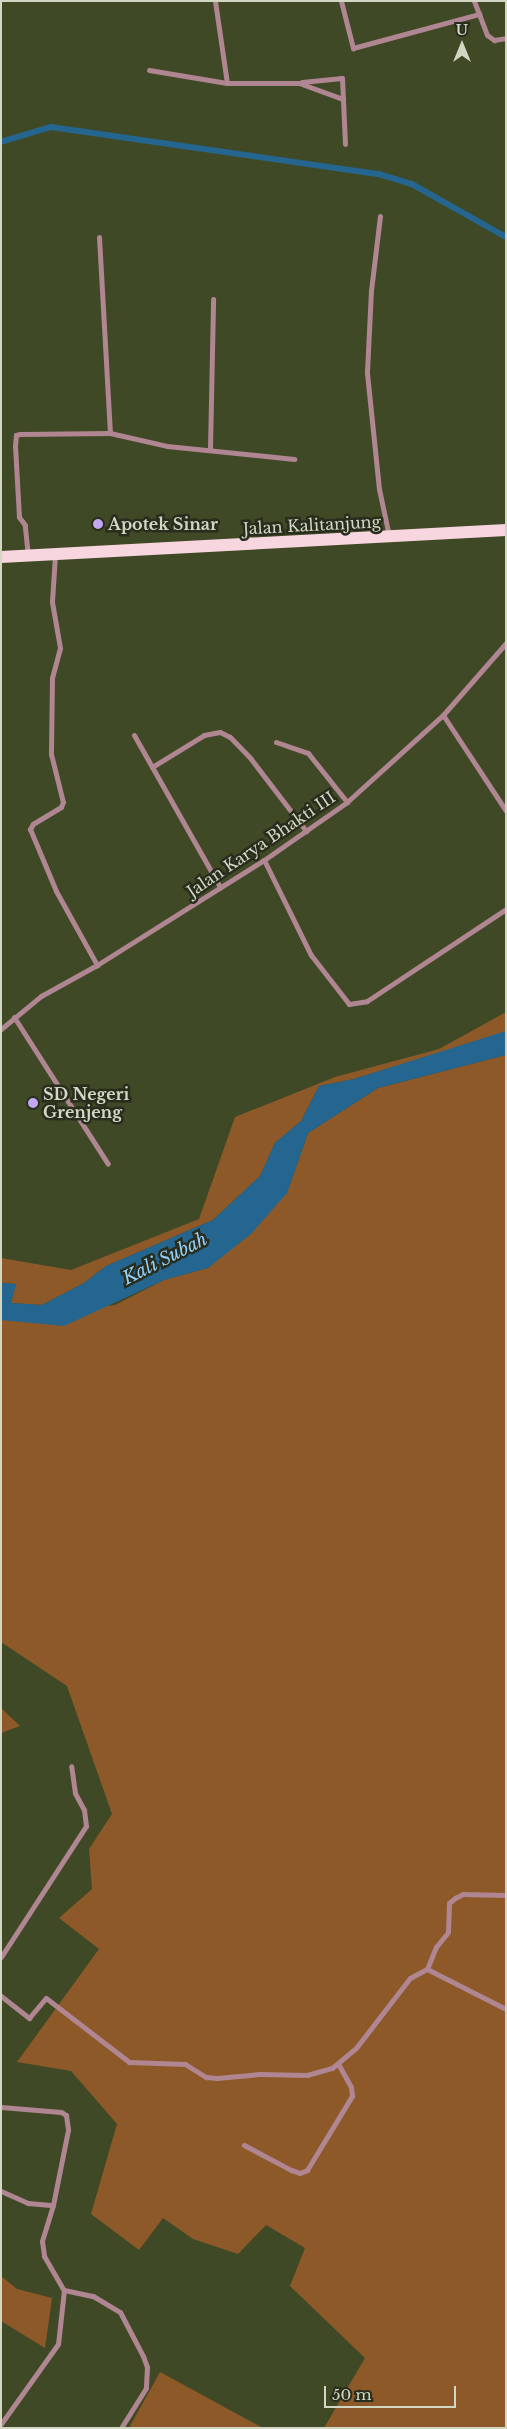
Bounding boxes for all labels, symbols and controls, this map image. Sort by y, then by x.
north arrow [437,20,487,70]
text: U [456,21,468,39]
street label: Jalan Kalitanjung [242,512,382,538]
place label: Apotek Sinar [108,514,218,534]
marker: Apotek Sinar [92,518,104,530]
street label: Jalan Karya Bhakti III [183,787,339,901]
place label: SD Negeri Grenjeng [43,1084,129,1122]
marker: SD Negeri Grenjeng [27,1097,39,1109]
water label: Kali Subah [119,1228,211,1290]
scale bar [327,2376,460,2408]
text: 50 m [332,2385,372,2404]

